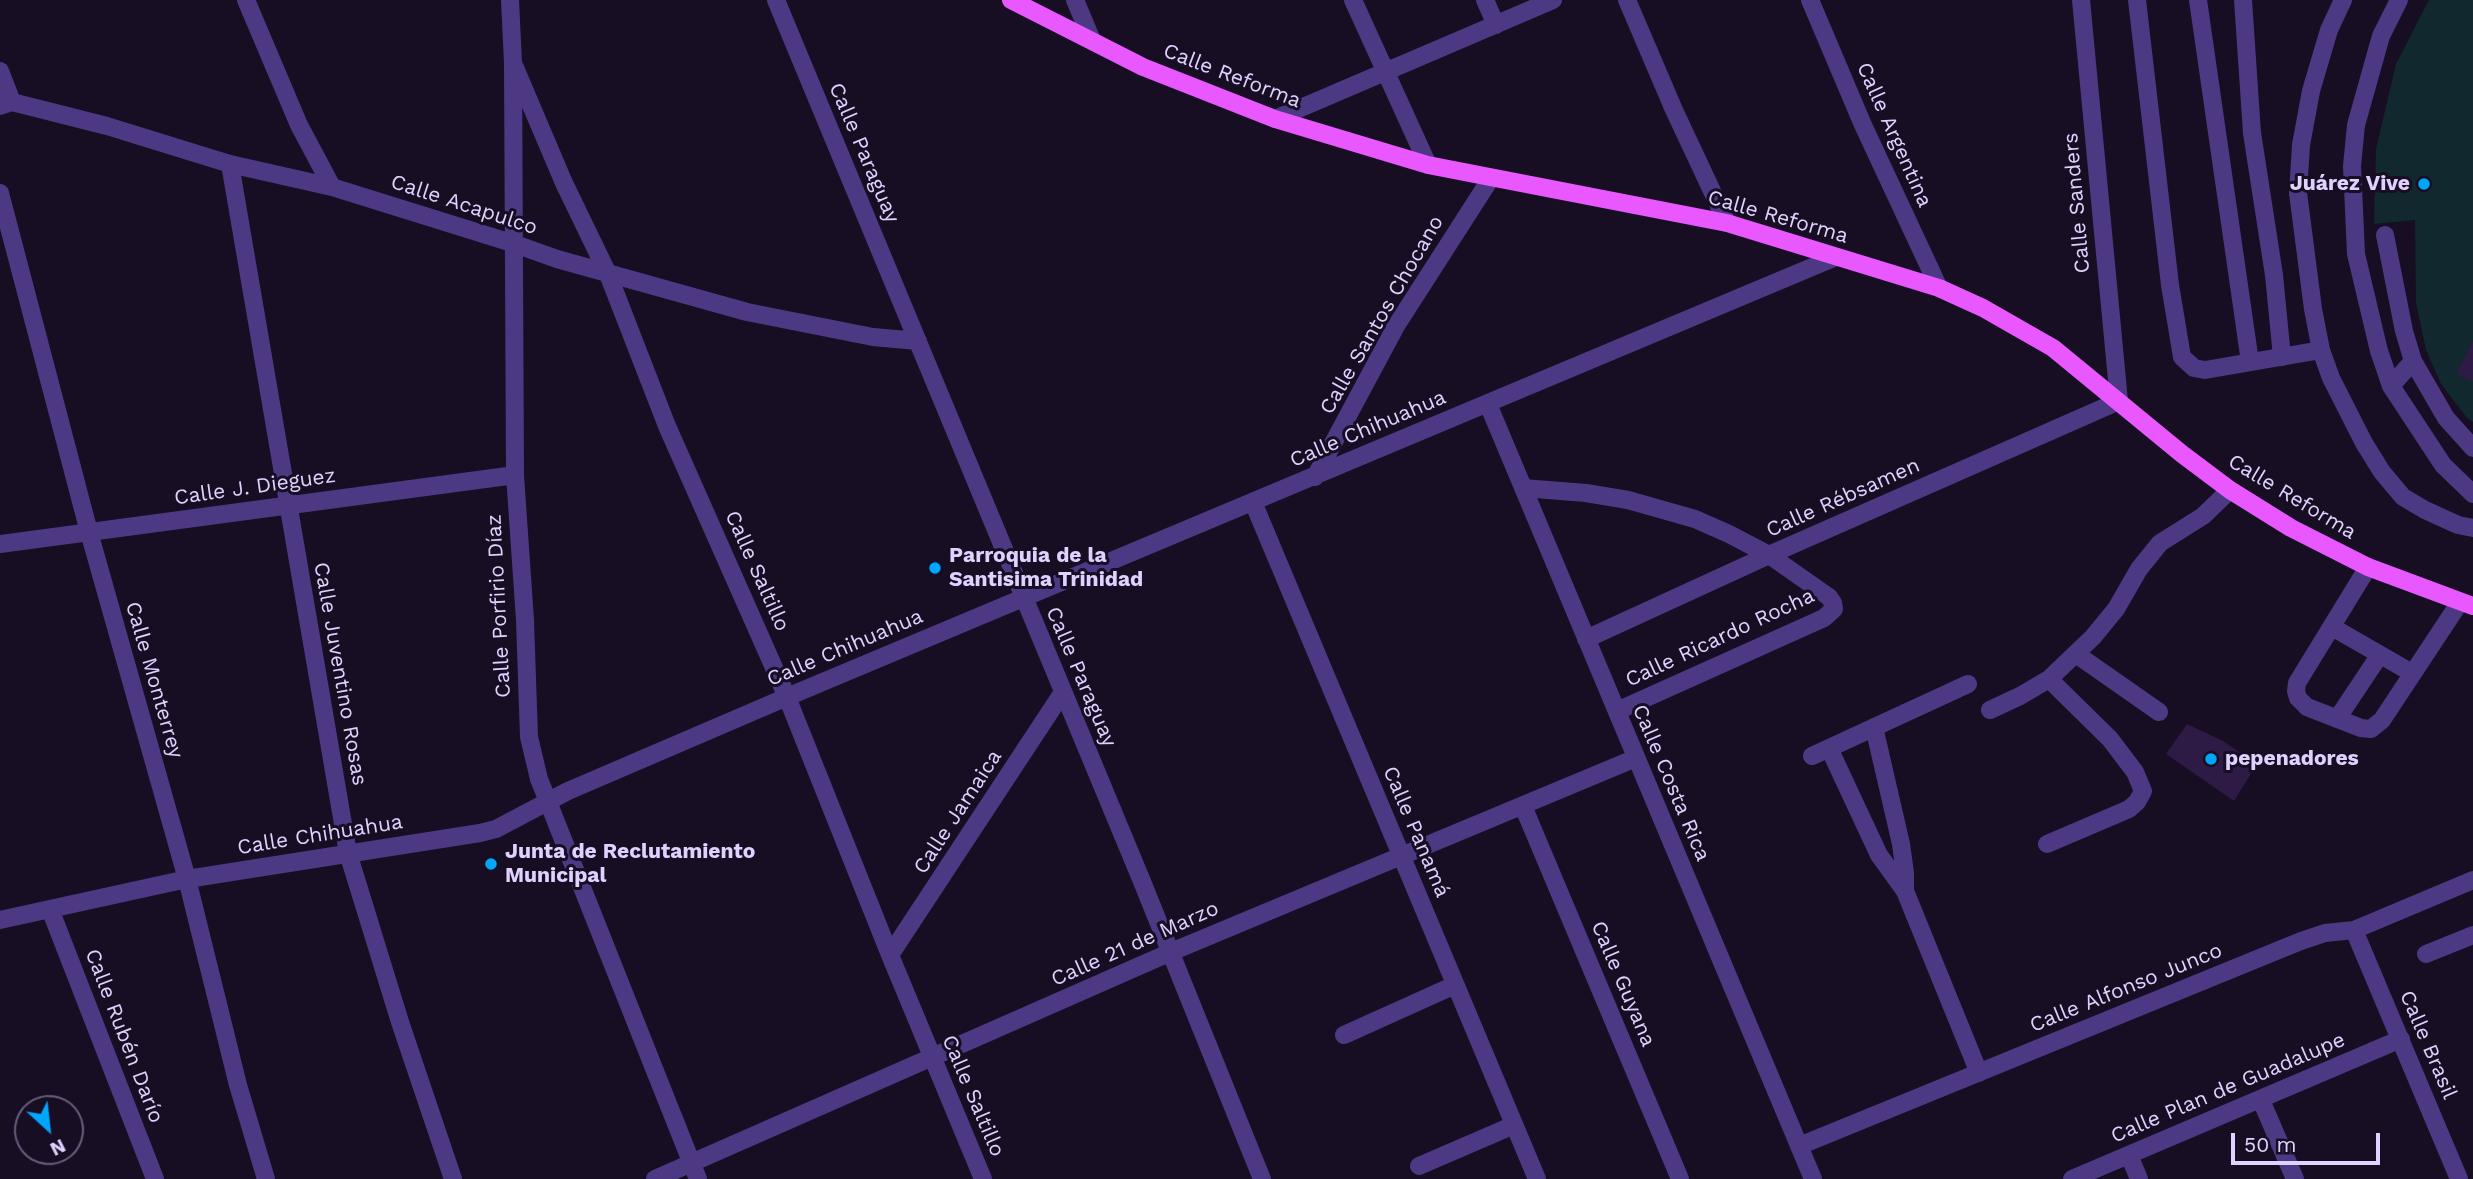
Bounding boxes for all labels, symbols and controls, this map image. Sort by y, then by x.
street label: Calle Reforma [1160,38,1304,114]
street label: Calle Argentina [1851,59,1937,211]
street label: Calle Paraguay [823,79,905,227]
street label: Calle Sanders [2058,132,2096,274]
street label: Calle Acapulco [388,169,540,241]
place label: Juárez Vive [2290,171,2410,197]
marker: Juárez Vive [2416,176,2432,192]
street label: Calle Reforma [1705,185,1851,249]
street label: Calle Santos Chocano [1315,211,1449,419]
street label: Calle Chihuahua [1286,385,1450,473]
street label: Calle Reforma [2223,449,2361,545]
street label: Calle Rébsamen [1762,453,1924,543]
street label: Calle J. Dieguez [173,463,337,511]
street label: Calle Saltillo [719,507,795,635]
street label: Calle Porfirio Díaz [482,514,516,698]
place label: Parroquia de la Santisima Trinidad [949,543,1143,593]
street label: Calle Juventino Rosas [308,560,372,788]
marker: Parroquia de la Santisima Trinidad [927,560,943,576]
street label: Calle Ricardo Rocha [1622,583,1818,693]
street label: Calle Monterrey [120,599,188,761]
street label: Calle Paraguay [1040,603,1122,751]
street label: Calle Chihuahua [763,604,927,692]
street label: Calle Costa Rica [1627,701,1715,865]
street label: Calle Jamaica [909,745,1007,879]
place label: pepenadores [2225,746,2359,772]
marker: pepenadores [2203,751,2219,767]
street label: Calle Panamá [1377,763,1455,901]
street label: Calle Chihuahua [236,809,404,861]
place label: Junta de Reclutamiento Municipal [505,839,755,889]
marker: Junta de Reclutamiento Municipal [483,856,499,872]
street label: Calle 21 de Marzo [1047,896,1223,992]
street label: Calle Guyana [1585,917,1661,1051]
street label: Calle Alfonso Junco [2026,938,2226,1038]
street label: Calle Rubén Darío [79,945,169,1127]
street label: Calle Brasil [2394,987,2462,1103]
street label: Calle Plan de Guadalupe [2107,1027,2349,1149]
street label: Calle Saltillo [936,1032,1010,1160]
north arrow [14,1095,84,1165]
scale bar [2235,1120,2384,1164]
text: 50 m [2244,1132,2296,1157]
text: N [46,1134,69,1161]

